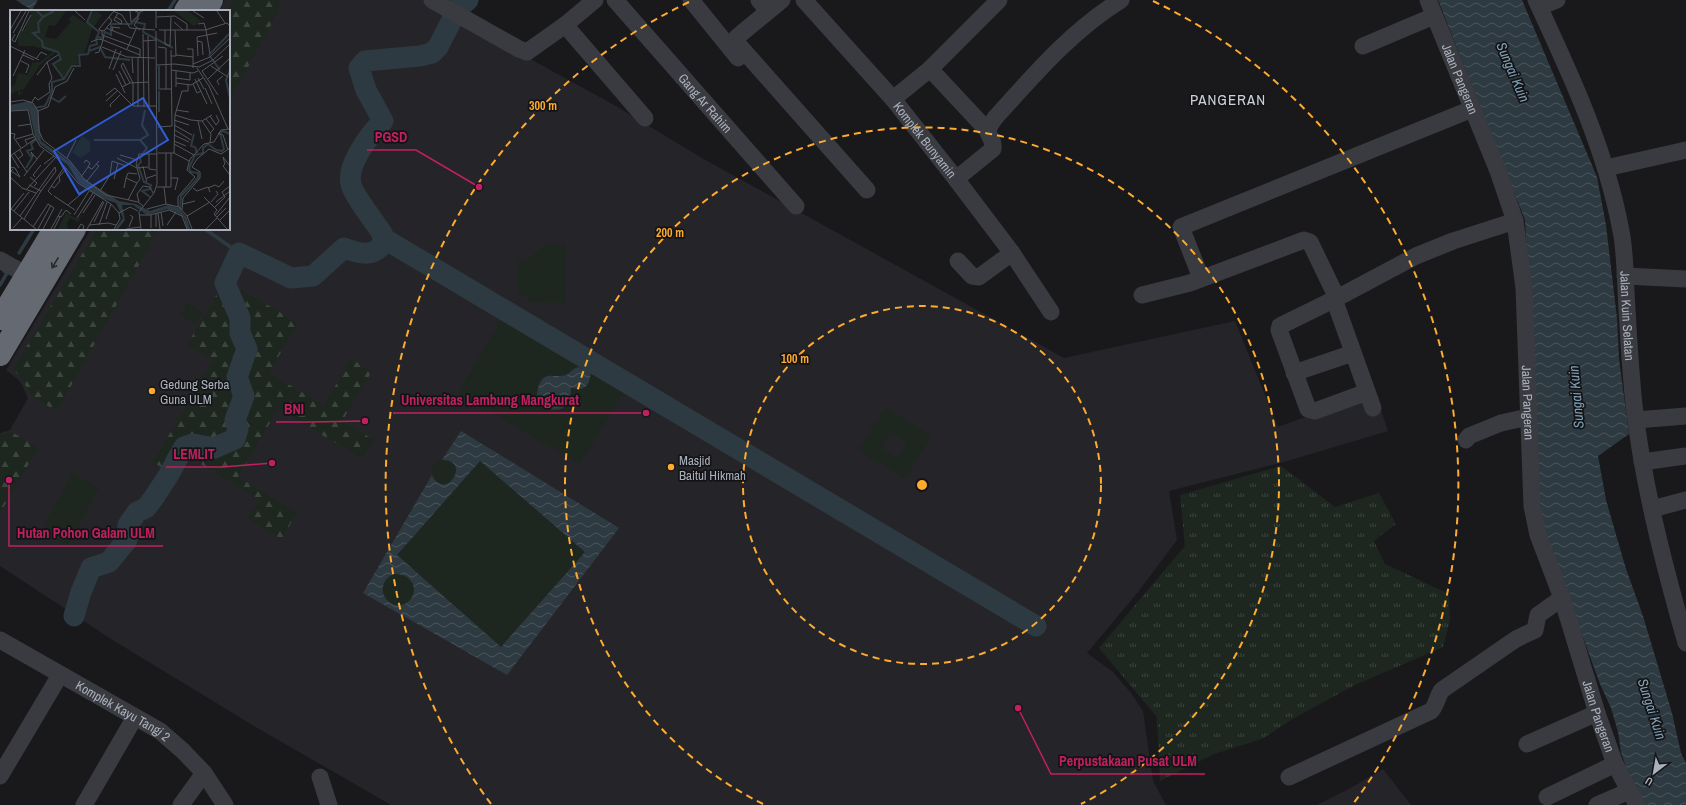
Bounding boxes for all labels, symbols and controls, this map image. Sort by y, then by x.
inset map [10,10,230,230]
water label: Sungai Kuin [1492,39,1534,105]
street label: Jalan Pangeran [1438,41,1482,117]
street label: Gang Ar Rahim [675,70,736,136]
district label: PANGERAN [1190,89,1266,110]
text: 300 m [529,98,557,114]
street label: Komplek Bunyamin [890,98,960,181]
callout: PGSD [367,124,416,150]
text: PGSD [375,128,407,146]
text: 200 m [656,225,684,241]
one-way arrow [51,257,59,268]
street label: Jalan Kuin Selatan [1617,271,1639,361]
text: 100 m [781,351,809,367]
street label: Jalan Pangeran [1518,365,1538,440]
water label: Sungai Kuin [1564,365,1588,429]
place label: Gedung Serba Guna ULM [160,376,229,408]
marker: Gedung Serba Guna ULM [147,386,157,396]
callout: Universitas Lambung Mangkurat [393,387,587,413]
text: Universitas Lambung Mangkurat [401,391,579,409]
callout: BNI [276,396,311,422]
text: BNI [284,400,304,418]
callout: LEMLIT [166,441,223,467]
text: LEMLIT [173,445,215,463]
place label: Masjid Baitul Hikmah [679,452,746,484]
marker: Masjid Baitul Hikmah [666,462,676,472]
centre of rings [915,478,929,492]
callout: Hutan Pohon Galam ULM [9,520,163,546]
text: Hutan Pohon Galam ULM [17,524,155,542]
street label: Komplek Kayu Tangi 2 [73,676,174,745]
water label: Sungai Kuin [1634,676,1670,742]
street label: Jalan Pangeran [1579,678,1619,754]
callout: Perpustakaan Pusat ULM [1051,748,1205,774]
text: Perpustakaan Pusat ULM [1059,752,1197,770]
north arrow [1634,753,1674,793]
text: U [1642,774,1655,789]

